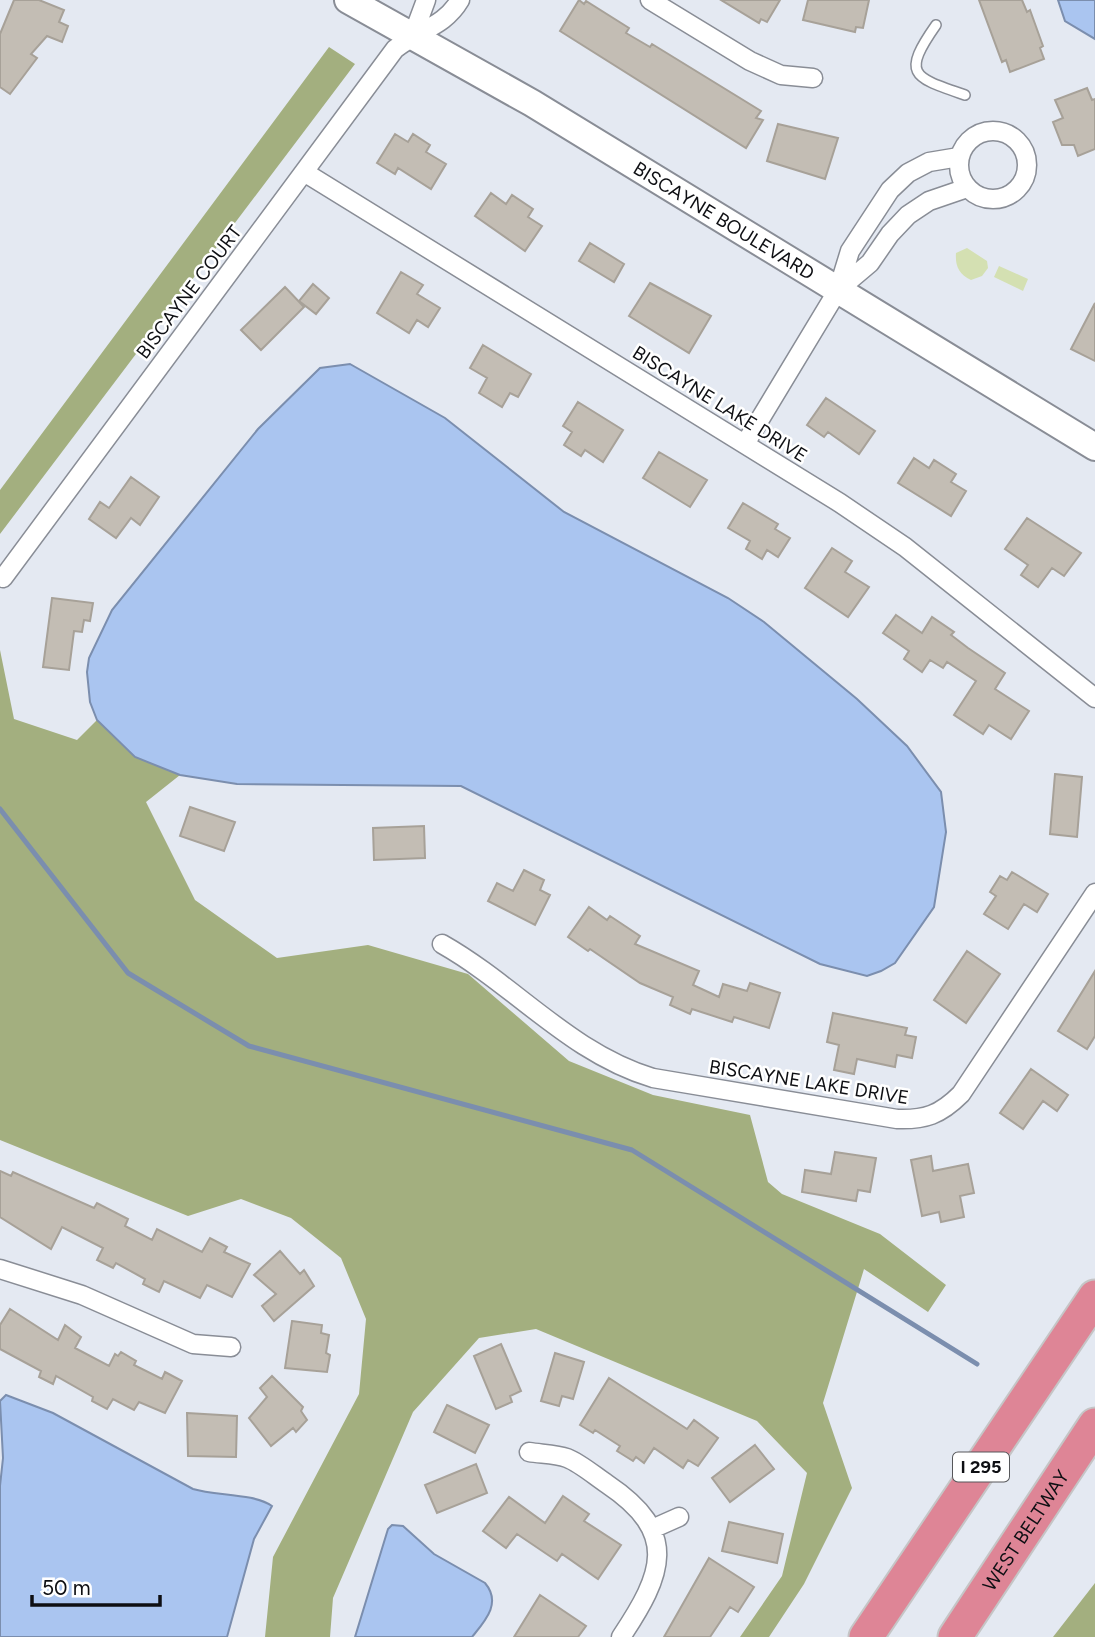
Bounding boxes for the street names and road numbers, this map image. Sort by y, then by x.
street label: BISCAYNE BOULEVARD [629,156,819,284]
street label: BISCAYNE COURT [131,220,247,363]
street label: BISCAYNE LAKE DRIVE [628,341,812,467]
street label: BISCAYNE LAKE DRIVE [708,1055,910,1109]
road number: I 295 [953,1452,1009,1482]
street label: WEST BELTWAY [977,1465,1074,1595]

